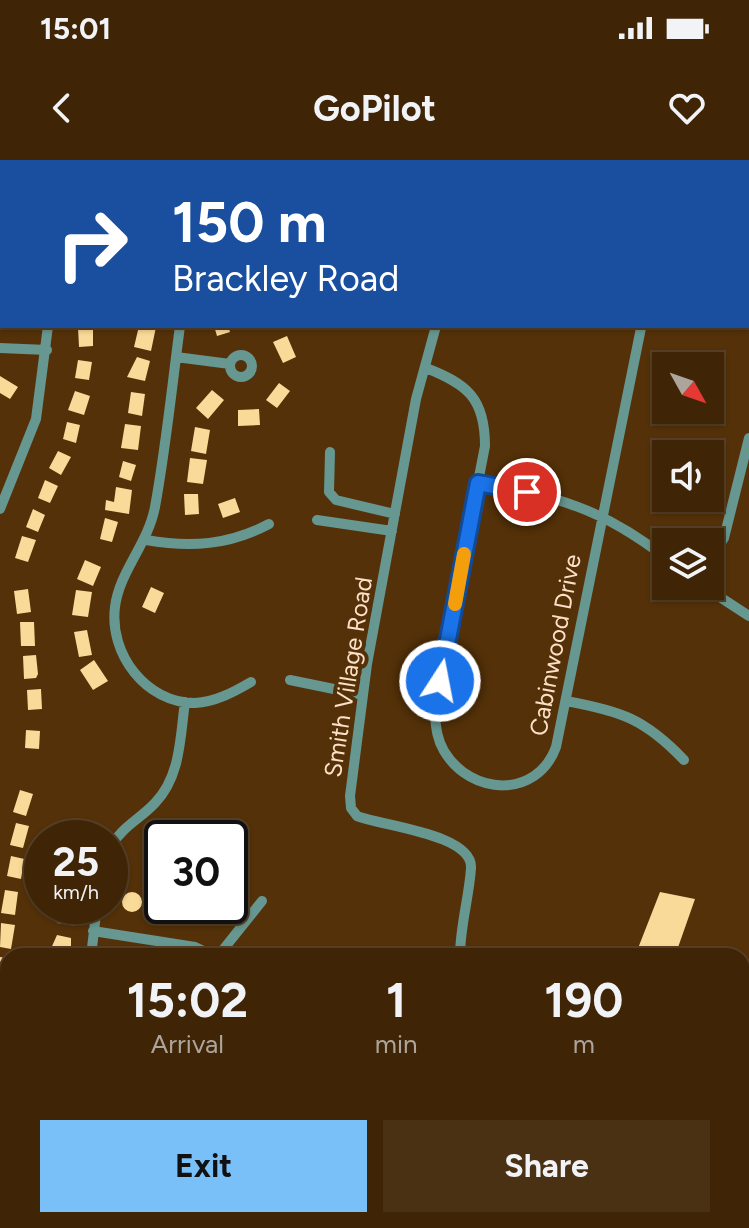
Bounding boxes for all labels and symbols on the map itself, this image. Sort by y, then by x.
north arrow [652,352,724,424]
pin [493,458,561,526]
street label: Cabinwood Drive [523,552,587,738]
street label: Smith Village Road [318,575,378,779]
position arrow [398,639,482,723]
speed limit sign: 30 [144,820,248,924]

